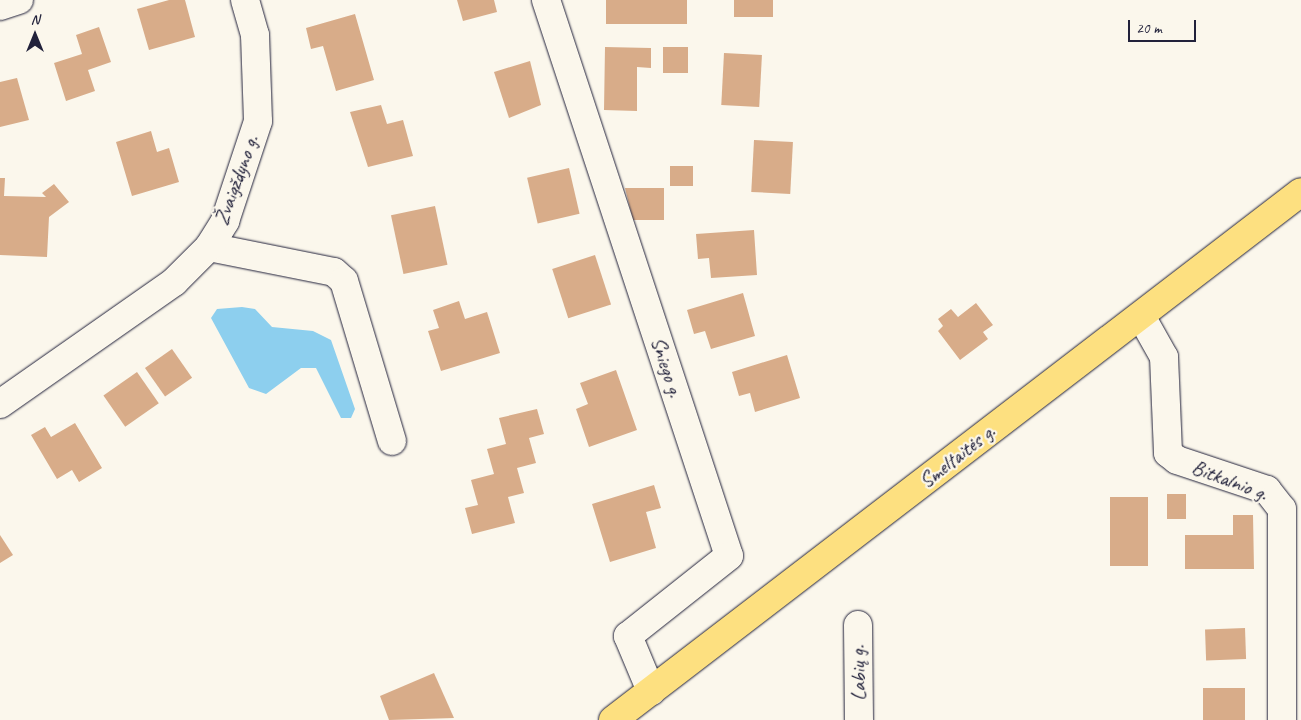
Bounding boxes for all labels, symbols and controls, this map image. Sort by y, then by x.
north arrow [10,10,60,60]
scale bar [1131,10,1198,42]
text: N [31,11,39,28]
text: 20 m [1136,19,1162,38]
street label: Žvaigždyno g. [208,132,264,228]
street label: Sniego g. [646,334,688,400]
street label: Smeltaitės g. [914,419,1000,493]
street label: Bitkalnio g. [1189,454,1271,506]
street label: Labių g. [845,645,871,701]

